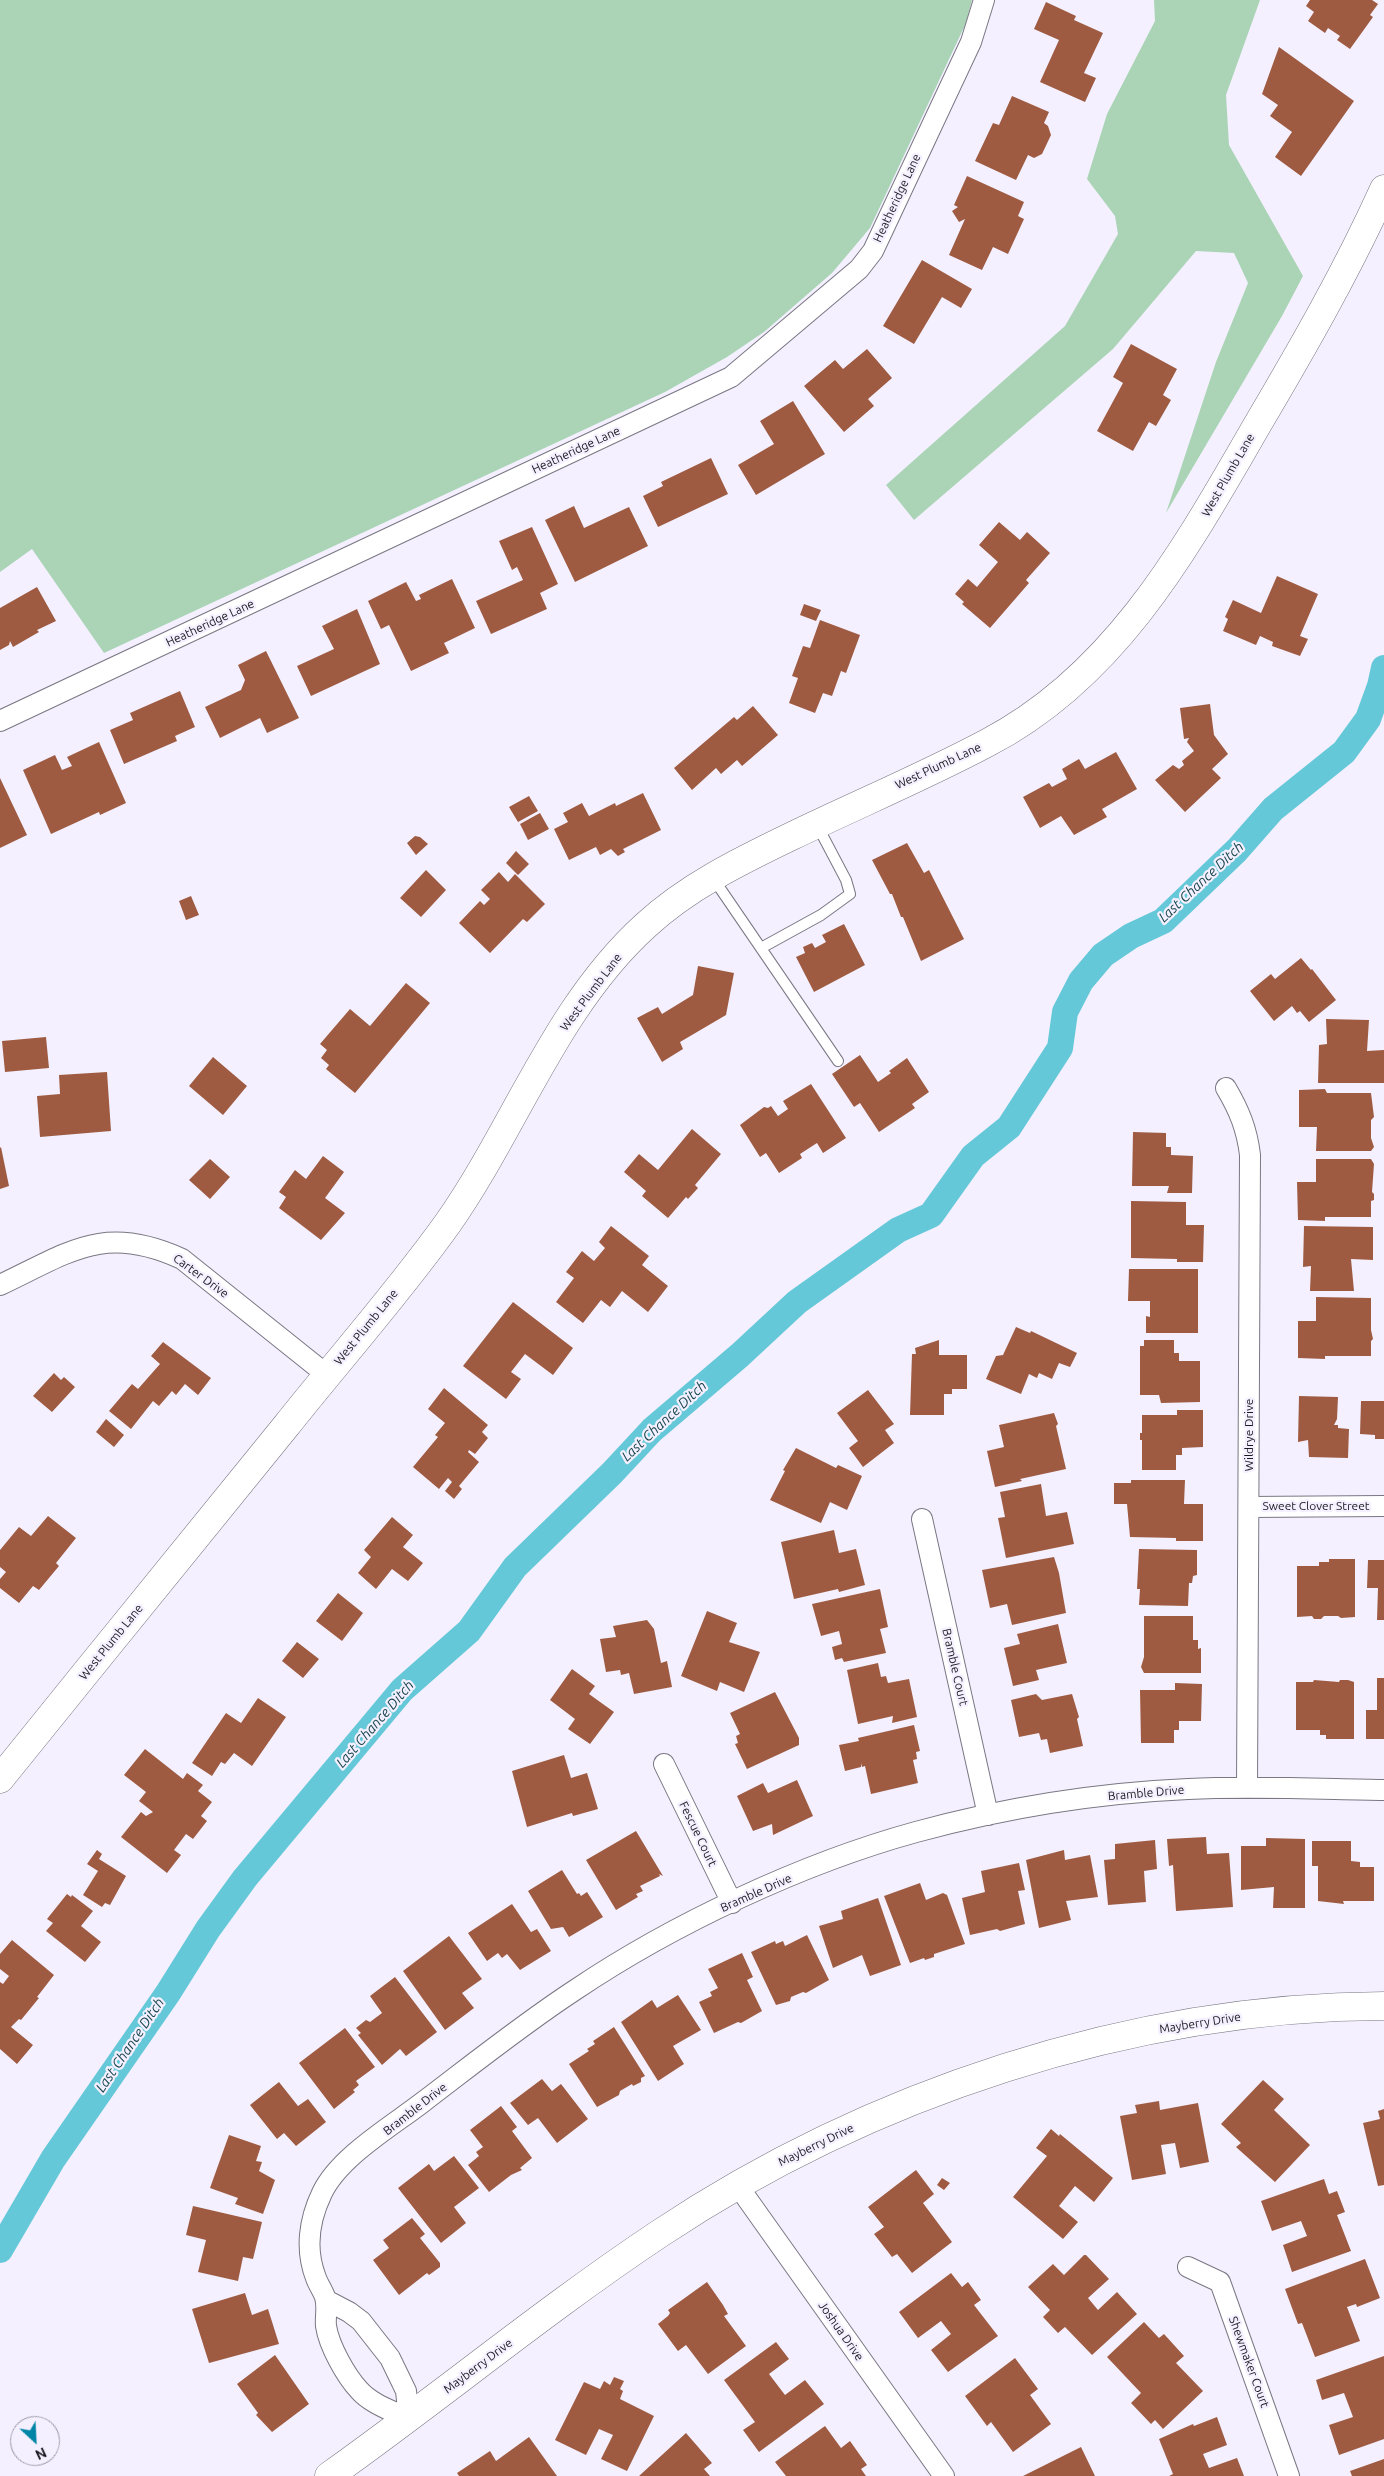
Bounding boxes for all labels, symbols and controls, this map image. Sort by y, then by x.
street label: Heatheridge Lane [870,152,924,244]
street label: Heatheridge Lane [530,423,622,477]
street label: West Plumb Lane [1198,431,1258,519]
street label: Heatheridge Lane [164,596,256,650]
street label: West Plumb Lane [893,740,983,792]
water label: Last Chance Ditch [1155,838,1247,926]
street label: West Plumb Lane [557,950,625,1034]
street label: Carter Drive [170,1251,232,1301]
street label: West Plumb Lane [331,1286,401,1368]
water label: Last Chance Ditch [618,1377,710,1465]
street label: Wildrye Drive [1242,1399,1256,1471]
street label: Sweet Clover Street [1262,1499,1370,1513]
street label: West Plumb Lane [76,1601,146,1683]
street label: Bramble Court [939,1627,971,1707]
water label: Last Chance Ditch [333,1677,417,1771]
street label: Bramble Drive [1107,1782,1185,1804]
street label: Fescue Court [676,1799,720,1869]
street label: Bramble Drive [718,1871,794,1915]
water label: Last Chance Ditch [92,1995,168,2095]
street label: Mayberry Drive [1158,2009,1242,2037]
street label: Bramble Drive [380,2080,450,2138]
street label: Mayberry Drive [776,2120,856,2170]
street label: Joshua Drive [815,2299,867,2363]
street label: Shewmaker Court [1226,2314,1272,2410]
street label: Mayberry Drive [441,2335,515,2397]
north arrow [10,2416,60,2466]
text: N [33,2444,49,2463]

